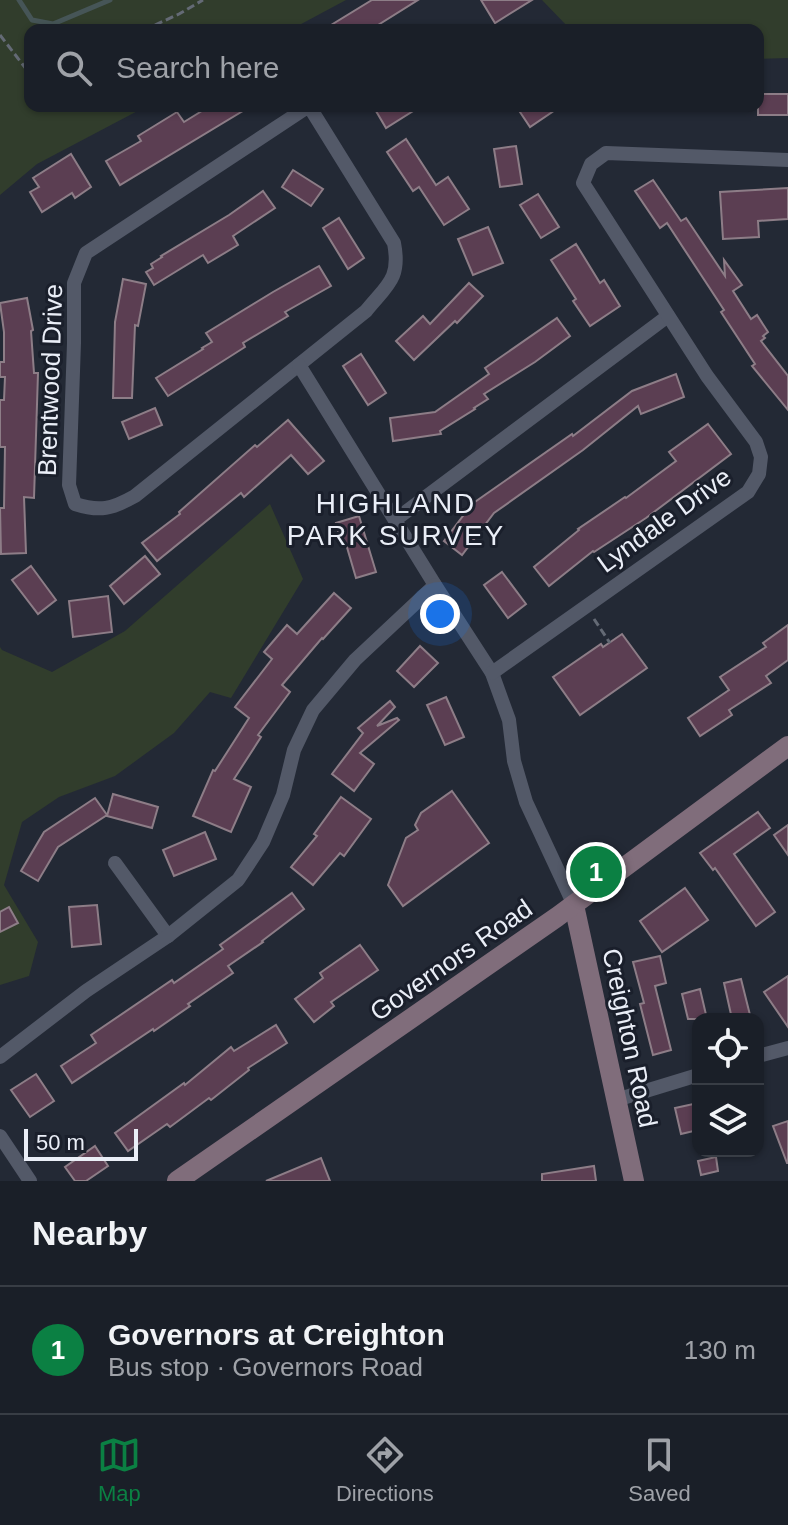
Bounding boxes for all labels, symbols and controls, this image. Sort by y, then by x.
search box [24,24,764,112]
icon: search [52,46,96,90]
text: Search here [116,51,279,84]
street label: Brentwood Drive [32,283,68,477]
street label: Lyndale Drive [591,461,737,579]
district label: HIGHLAND PARK SURVEY [287,488,505,551]
your location [420,594,460,634]
pin: 1 [570,842,622,902]
street label: Governors Road [364,893,538,1027]
street label: Creighton Road [596,946,664,1130]
map controls [692,1013,764,1157]
button: locate [692,1013,764,1085]
button: layers [692,1085,764,1157]
scale bar [24,1125,138,1161]
text: 50 m [36,1130,85,1155]
text: Nearby [32,1214,147,1252]
text: Governors at Creighton [108,1318,445,1351]
text: 1 [51,1335,65,1365]
text: 130 m [684,1335,756,1365]
text: Bus stop · Governors Road [108,1352,423,1382]
tab: Map [97,1433,141,1507]
tab: Directions [336,1433,434,1507]
tab: Saved [628,1433,691,1507]

